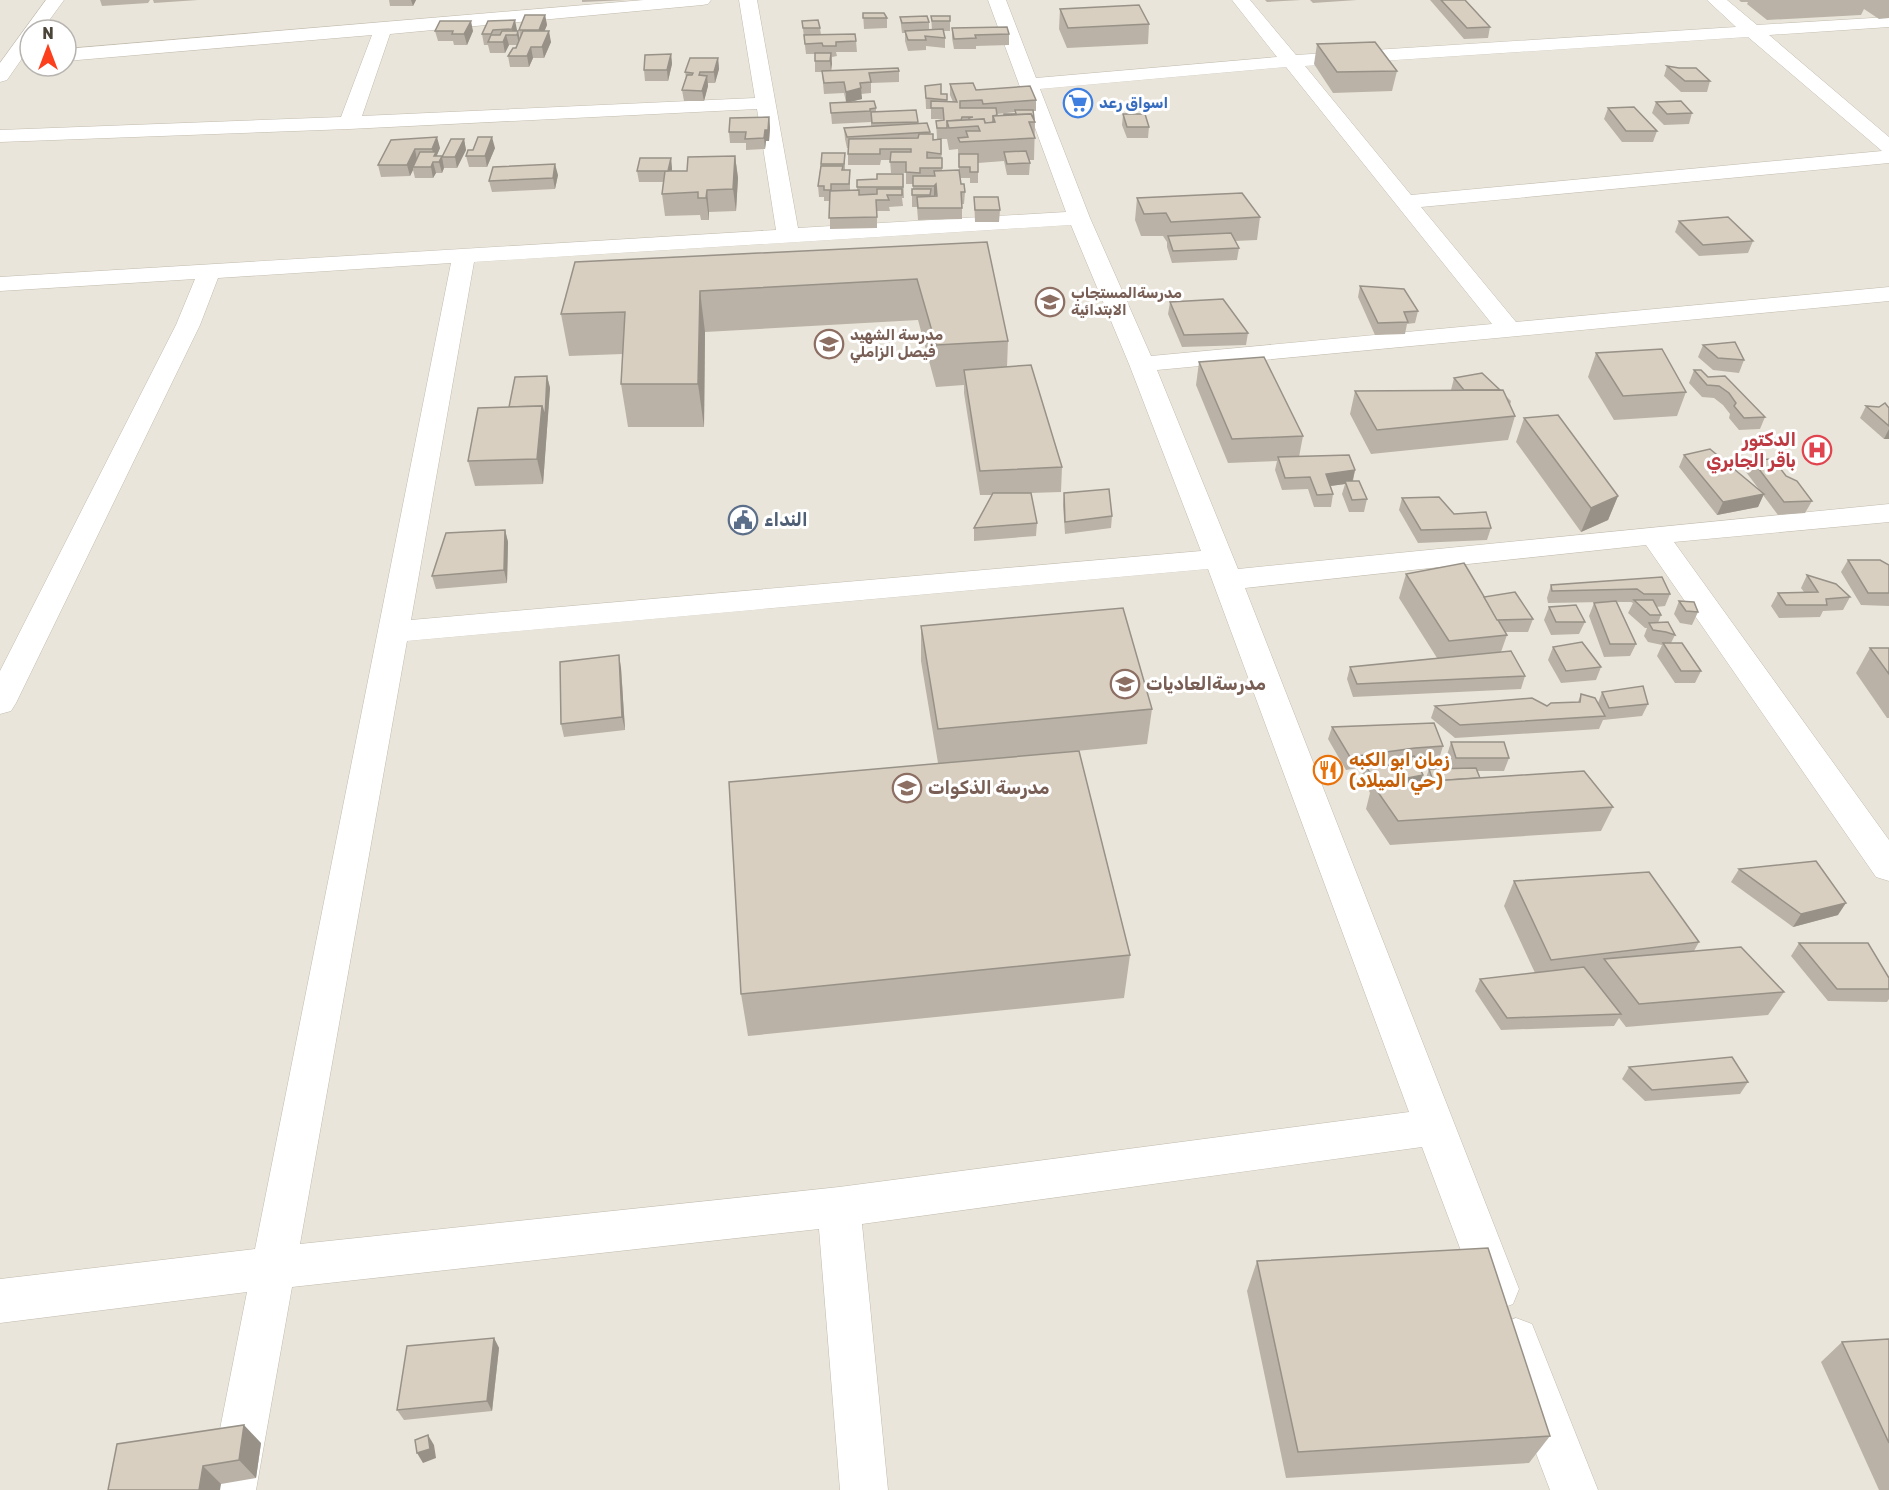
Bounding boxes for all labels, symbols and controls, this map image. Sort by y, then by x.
north arrow [18,18,78,78]
text: N [42,24,54,43]
supermarket icon: اسواق رعد [1062,87,1094,119]
place label: اسواق رعد [1099,94,1168,112]
place label: مدرسةالمستجاب الابتدائية [1071,284,1182,319]
school or university icon: مدرسةالمستجاب الابتدائية [1034,286,1066,318]
place label: مدرسة الشهيد فيصل الزاملي [850,326,943,364]
school or university icon: مدرسة الشهيد فيصل الزاملي [813,328,845,360]
place label: الدكتور باقر الجابري [1706,429,1796,474]
hospital icon: الدكتور باقر الجابري [1801,434,1833,466]
public building icon: النداء [727,504,759,536]
place label: النداء [764,509,808,531]
school or university icon: مدرسةالعاديات [1109,668,1141,700]
place label: مدرسةالعاديات [1146,673,1266,695]
place label: زمان ابو الكبه (حي الميلاد) [1349,749,1450,795]
restaurant icon: زمان ابو الكبه (حي الميلاد) [1312,754,1344,786]
school or university icon: مدرسة الذكوات [891,772,923,804]
place label: مدرسة الذكوات [928,777,1049,799]

